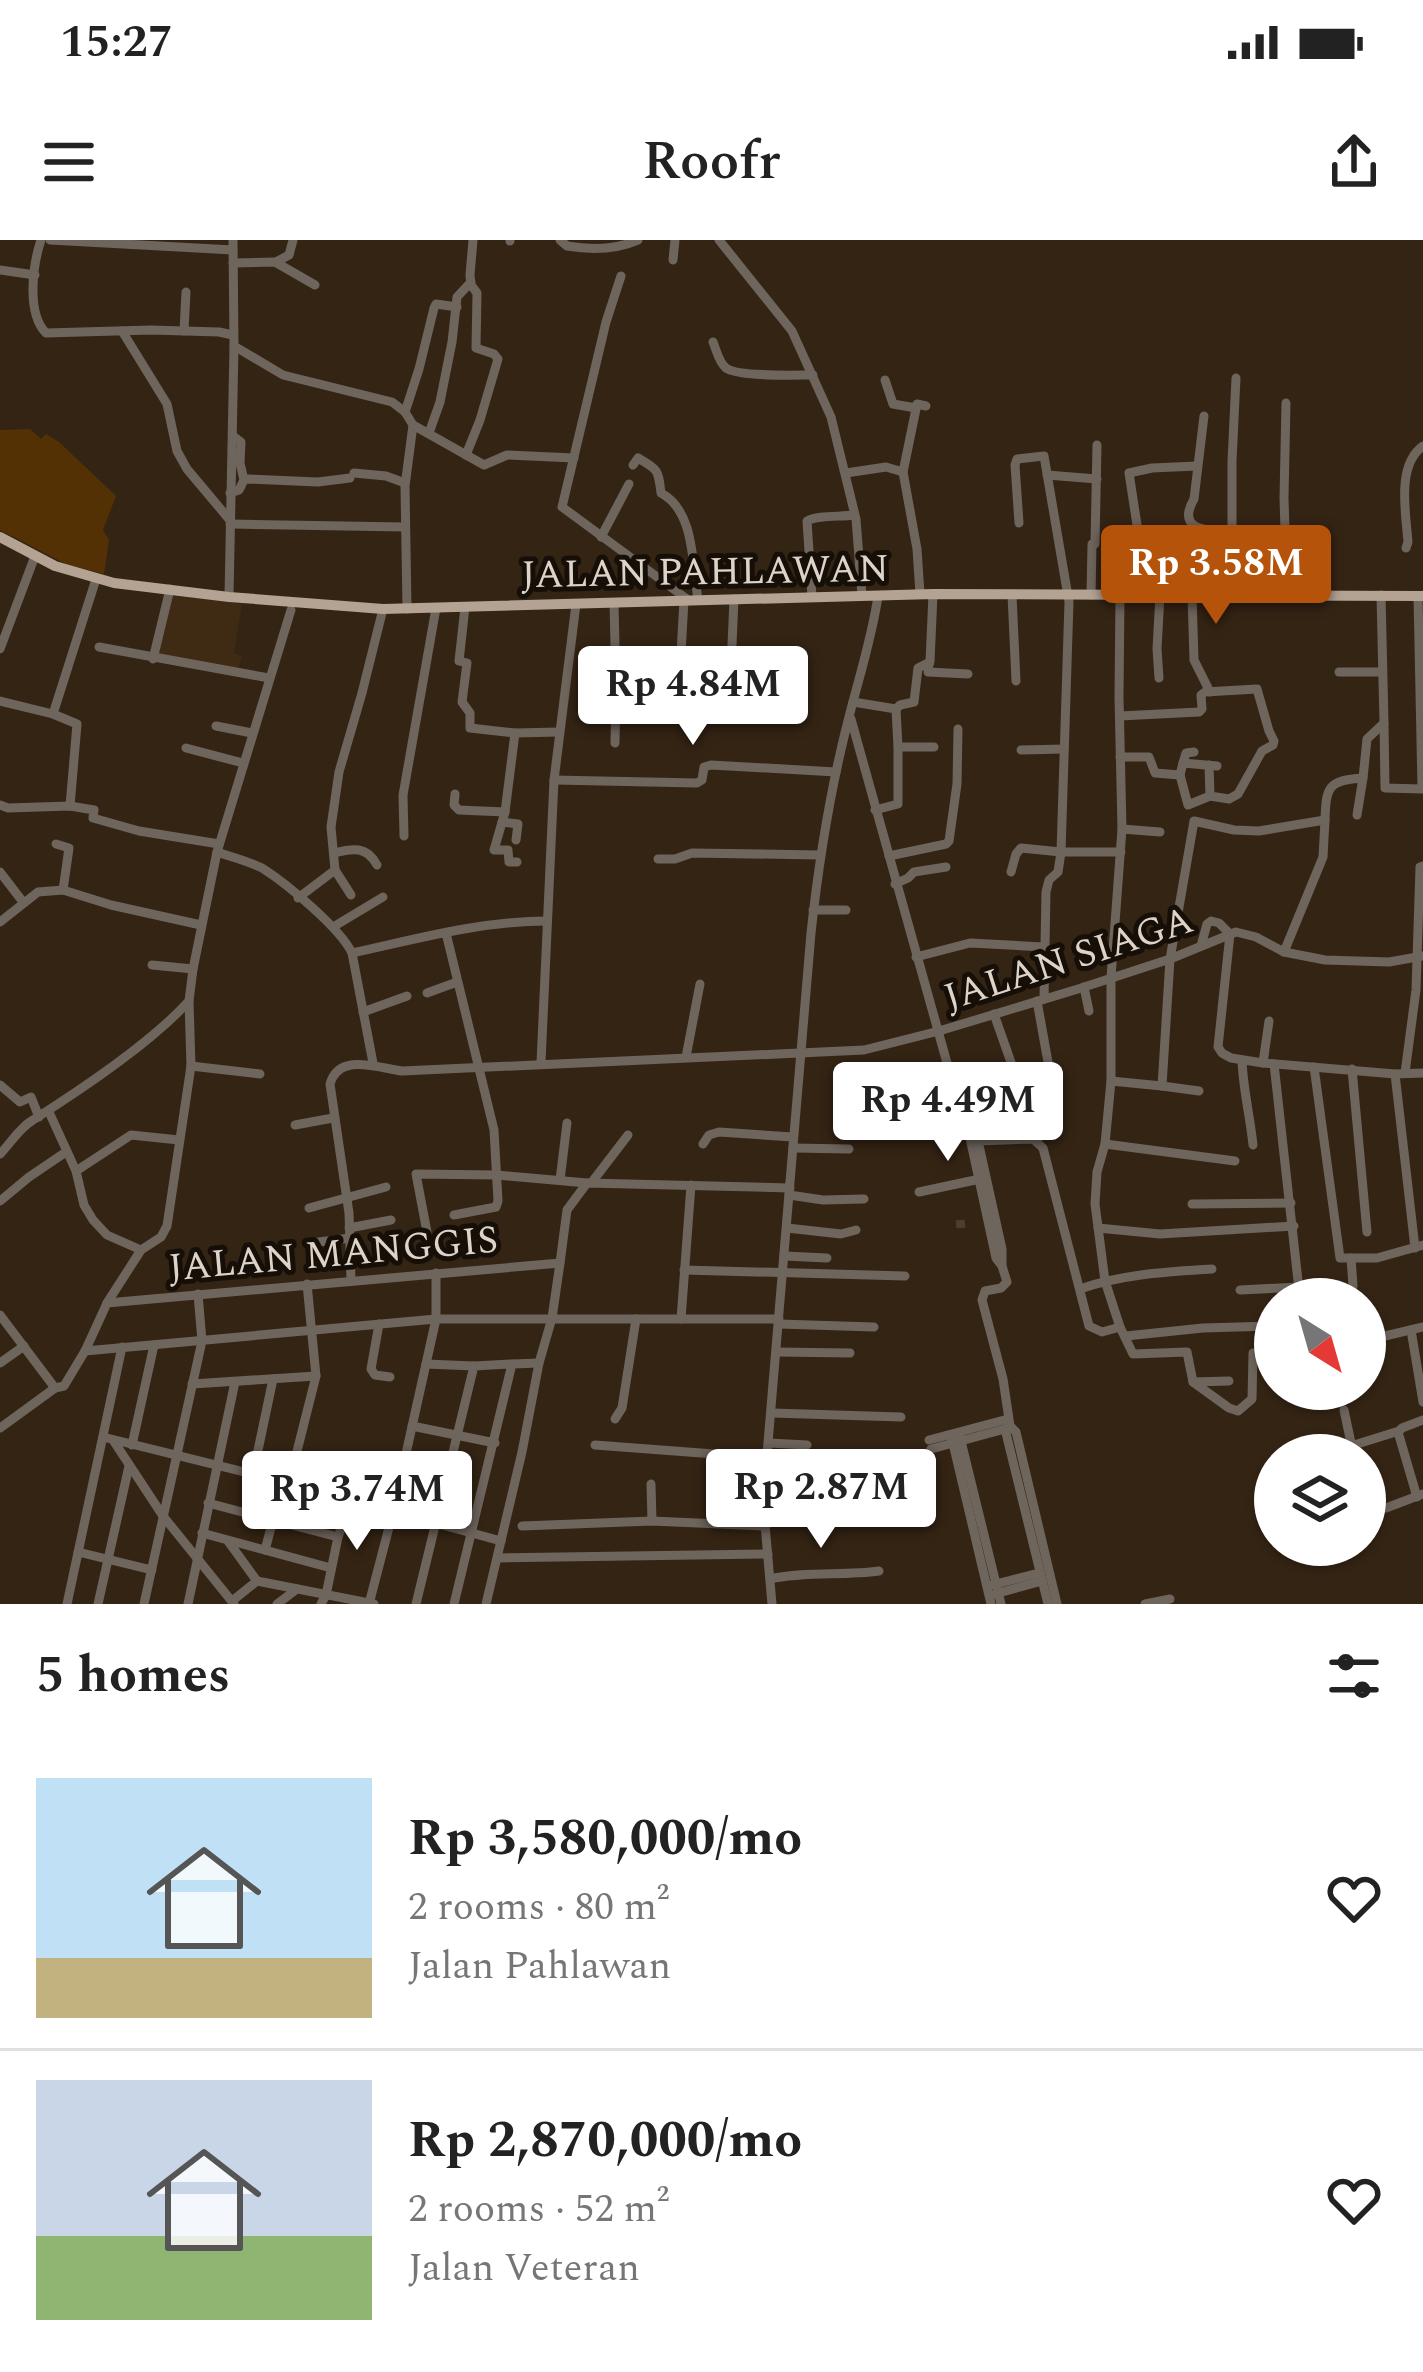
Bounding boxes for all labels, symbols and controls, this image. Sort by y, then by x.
text: 15:27 [60,8,173,77]
text: Roofr [642,121,781,203]
icon: menu [36,129,102,195]
icon: share [1321,129,1387,195]
pin: Rp 3.58M [1092,525,1340,627]
text: Rp 3.58M [1128,534,1304,593]
street label: JALAN PAHLAWAN [520,540,890,605]
pin: Rp 4.84M [569,646,817,748]
text: Rp 4.84M [605,655,781,714]
street label: JALAN SIAGA [936,891,1201,1028]
pin: Rp 4.49M [824,1062,1072,1164]
text: Rp 4.49M [860,1071,1036,1130]
street label: JALAN MANGGIS [166,1211,500,1298]
north arrow [1254,1278,1386,1410]
map controls [1254,1278,1386,1566]
button: layers [1254,1434,1386,1566]
pin: Rp 2.87M [697,1449,945,1551]
pin: Rp 3.74M [233,1451,481,1553]
text: Rp 2.87M [733,1458,909,1517]
text: Rp 3.74M [269,1460,445,1519]
text: 5 homes [36,1637,230,1715]
icon: filters [1321,1643,1387,1709]
text: Rp 3,580,000/mo [408,1800,802,1878]
icon: home [132,1826,276,1970]
icon: heart [1321,1865,1387,1931]
text: 2 rooms · 80 m² [408,1878,669,1937]
text: Jalan Pahlawan [408,1937,671,1996]
text: Rp 2,870,000/mo [408,2102,802,2180]
icon: home [132,2128,276,2272]
icon: heart [1321,2167,1387,2233]
text: 2 rooms · 52 m² [408,2180,669,2239]
text: Jalan Veteran [408,2239,640,2298]

